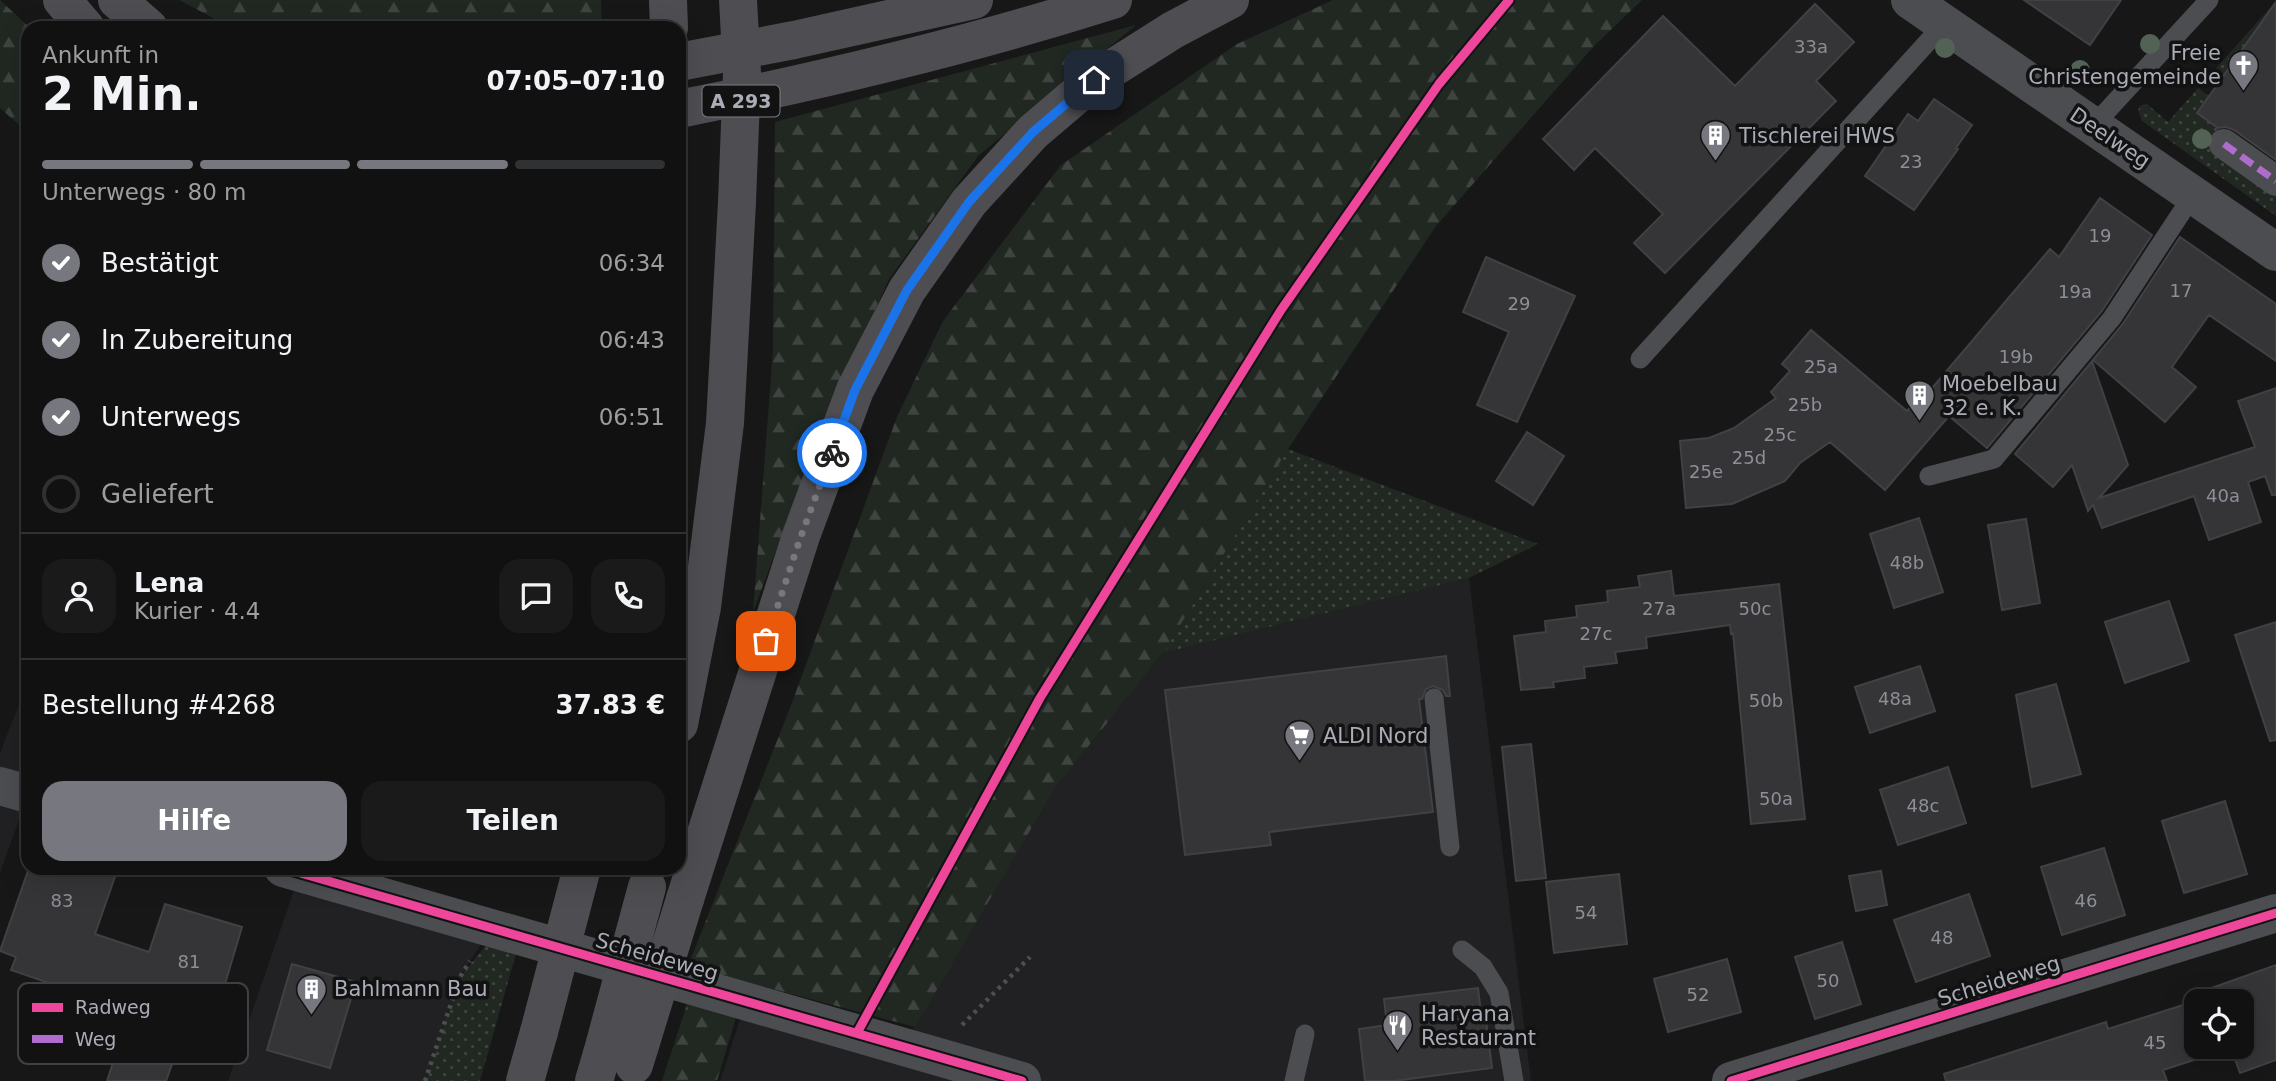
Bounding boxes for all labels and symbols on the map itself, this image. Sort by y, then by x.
house number: 33a [1794,36,1828,57]
place label: Freie Christengemeinde [2028,41,2221,89]
church icon: Freie Christengemeinde [2227,48,2261,92]
pin [1064,50,1124,110]
road number: A 293 [702,86,780,116]
street label: Deelweg [2065,103,2155,173]
building icon: Tischlerei HWS [1699,119,1733,163]
place label: Tischlerei HWS [1738,124,1895,148]
house number: 23 [1900,151,1922,172]
house number: 19 [2089,225,2111,246]
house number: 17 [2170,280,2192,301]
house number: 19a [2058,281,2092,302]
house number: 29 [1508,293,1530,314]
house number: 19b [1999,346,2033,367]
house number: 25a [1804,356,1838,377]
place label: Moebelbau 32 e. K. [1942,372,2057,420]
building icon: Moebelbau 32 e. K. [1902,379,1936,423]
house number: 25b [1788,394,1822,415]
courier [797,418,867,488]
house number: 25c [1764,424,1796,445]
house number: 25d [1732,447,1766,468]
house number: 25e [1689,461,1723,482]
house number: 40a [2206,485,2240,506]
house number: 48b [1890,552,1924,573]
house number: 27a [1642,598,1676,619]
house number: 50c [1739,598,1771,619]
pin [736,611,796,671]
house number: 27c [1580,623,1612,644]
house number: 48a [1878,688,1912,709]
house number: 50b [1749,690,1783,711]
supermarket icon: ALDI Nord [1283,719,1317,763]
place label: ALDI Nord [1323,724,1428,748]
house number: 50a [1759,788,1793,809]
house number: 48c [1907,795,1939,816]
house number: 83 [51,890,73,911]
house number: 46 [2075,890,2097,911]
house number: 54 [1575,902,1597,923]
house number: 48 [1931,927,1953,948]
street label: Scheideweg [593,928,721,986]
house number: 81 [178,951,200,972]
street label: Scheideweg [1935,951,2063,1011]
house number: 50 [1817,970,1839,991]
building icon: Bahlmann Bau [294,972,328,1016]
place label: Bahlmann Bau [334,977,488,1001]
legend [18,983,248,1064]
house number: 52 [1687,984,1709,1005]
text: Radweg [75,996,151,1018]
place label: Haryana Restaurant [1421,1002,1536,1050]
restaurant icon: Haryana Restaurant [1381,1009,1415,1053]
text: Weg [75,1028,116,1050]
house number: 45 [2144,1032,2166,1053]

